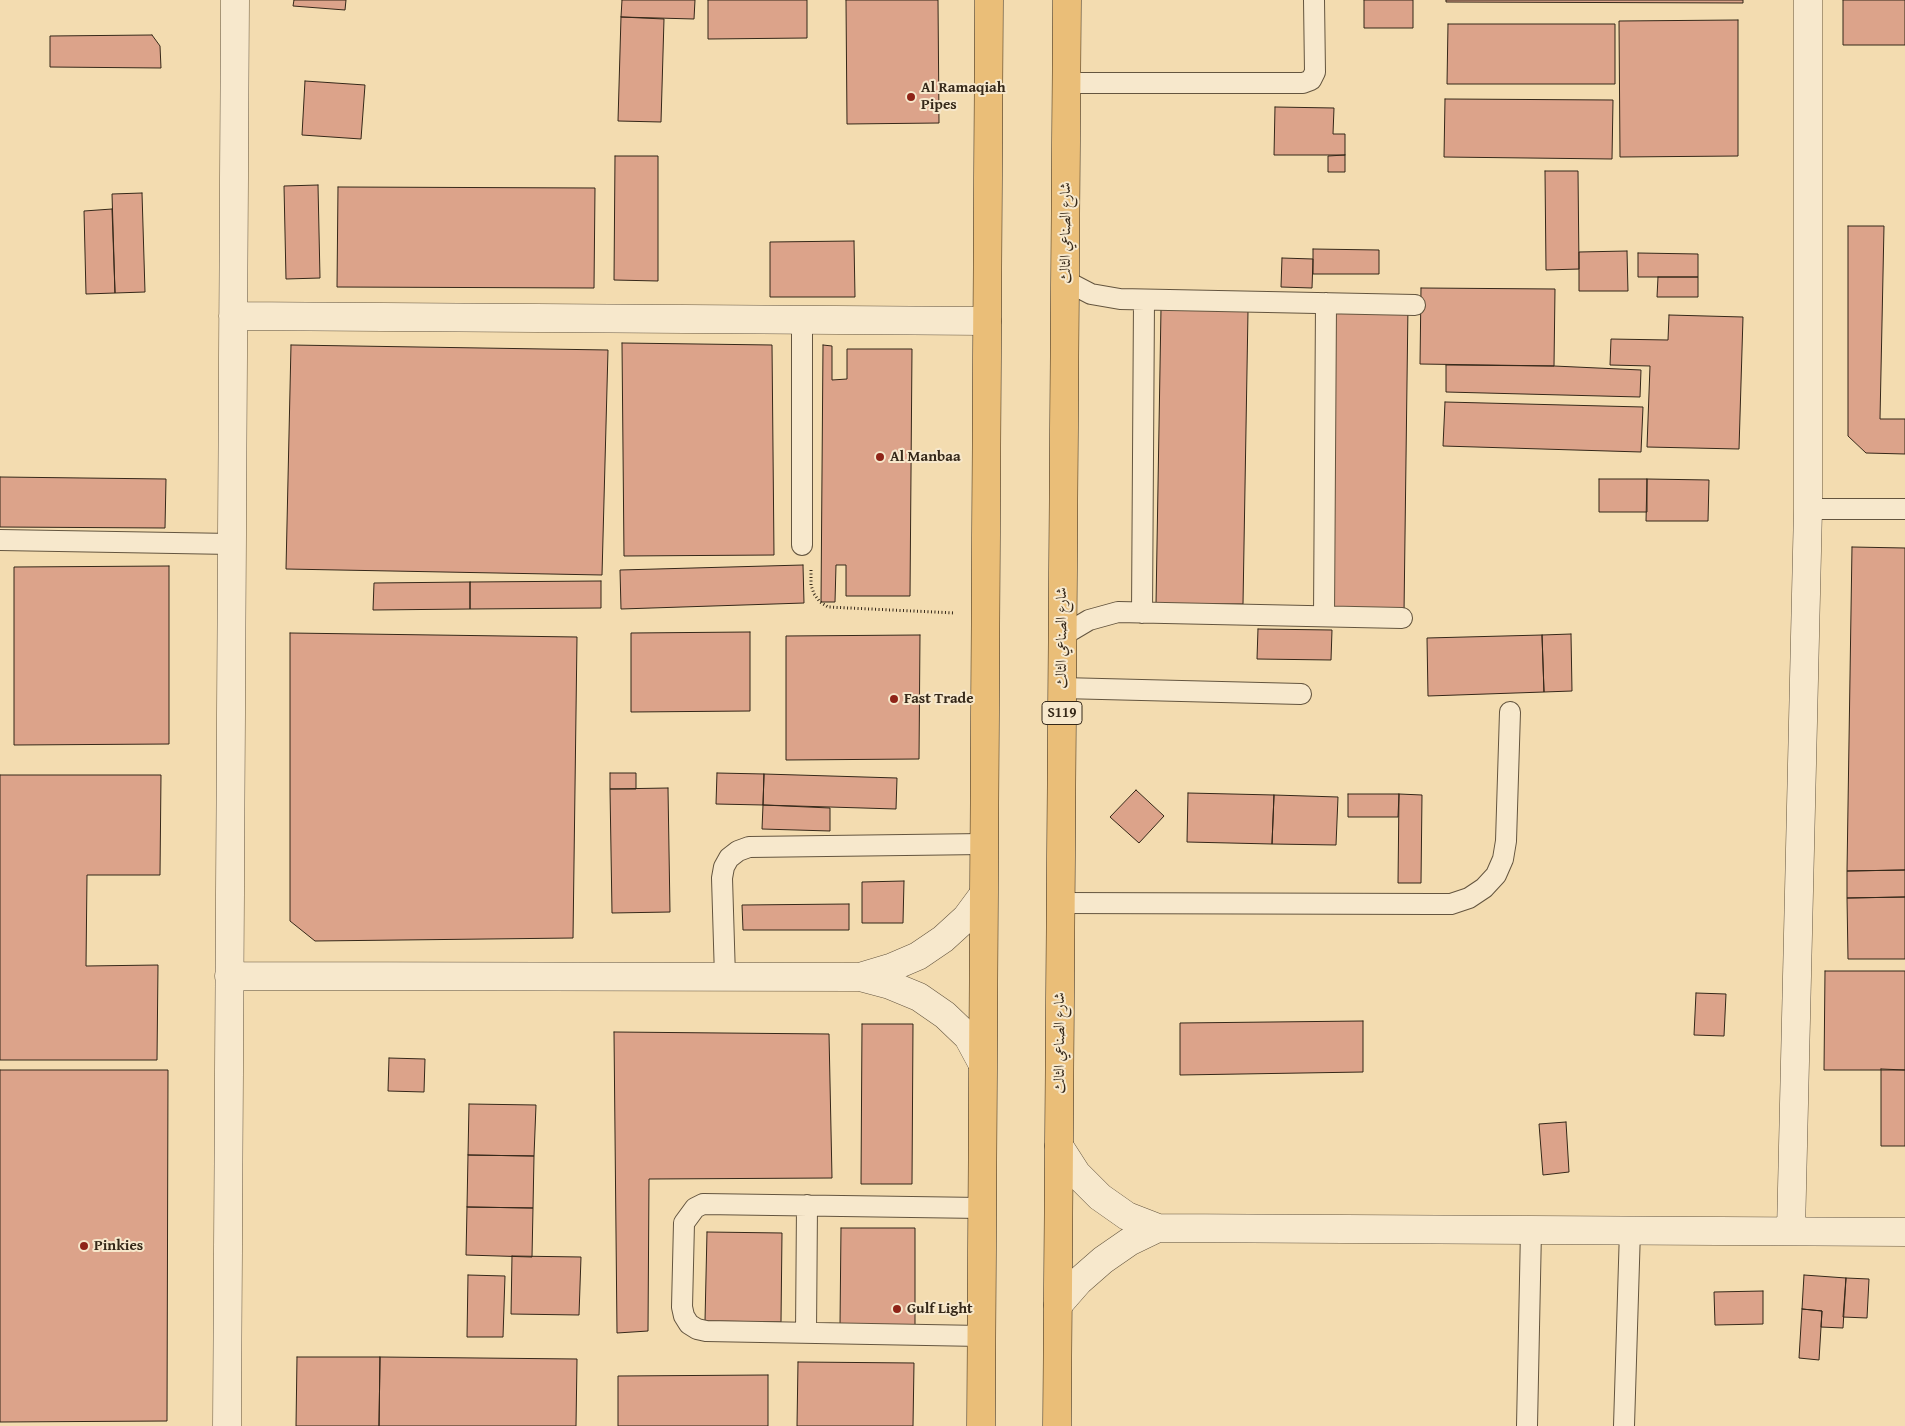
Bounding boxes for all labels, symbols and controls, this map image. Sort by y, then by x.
place label: Al Ramaqiah Pipes [921,79,1006,114]
marker: Al Ramaqiah Pipes [905,91,917,103]
street label: شارع الصناعي الثالث [1057,182,1075,284]
place label: Al Manbaa [890,448,961,466]
marker: Al Manbaa [874,451,886,463]
street label: شارع الصناعي الثالث [1053,587,1071,689]
place label: Fast Trade [904,690,974,708]
marker: Fast Trade [888,693,900,705]
road number: S119 [1042,701,1082,724]
street label: شارع الصناعي الثالث [1051,992,1069,1094]
place label: Pinkies [94,1237,143,1255]
marker: Pinkies [78,1240,90,1252]
place label: Gulf Light [907,1300,973,1318]
marker: Gulf Light [891,1303,903,1315]

